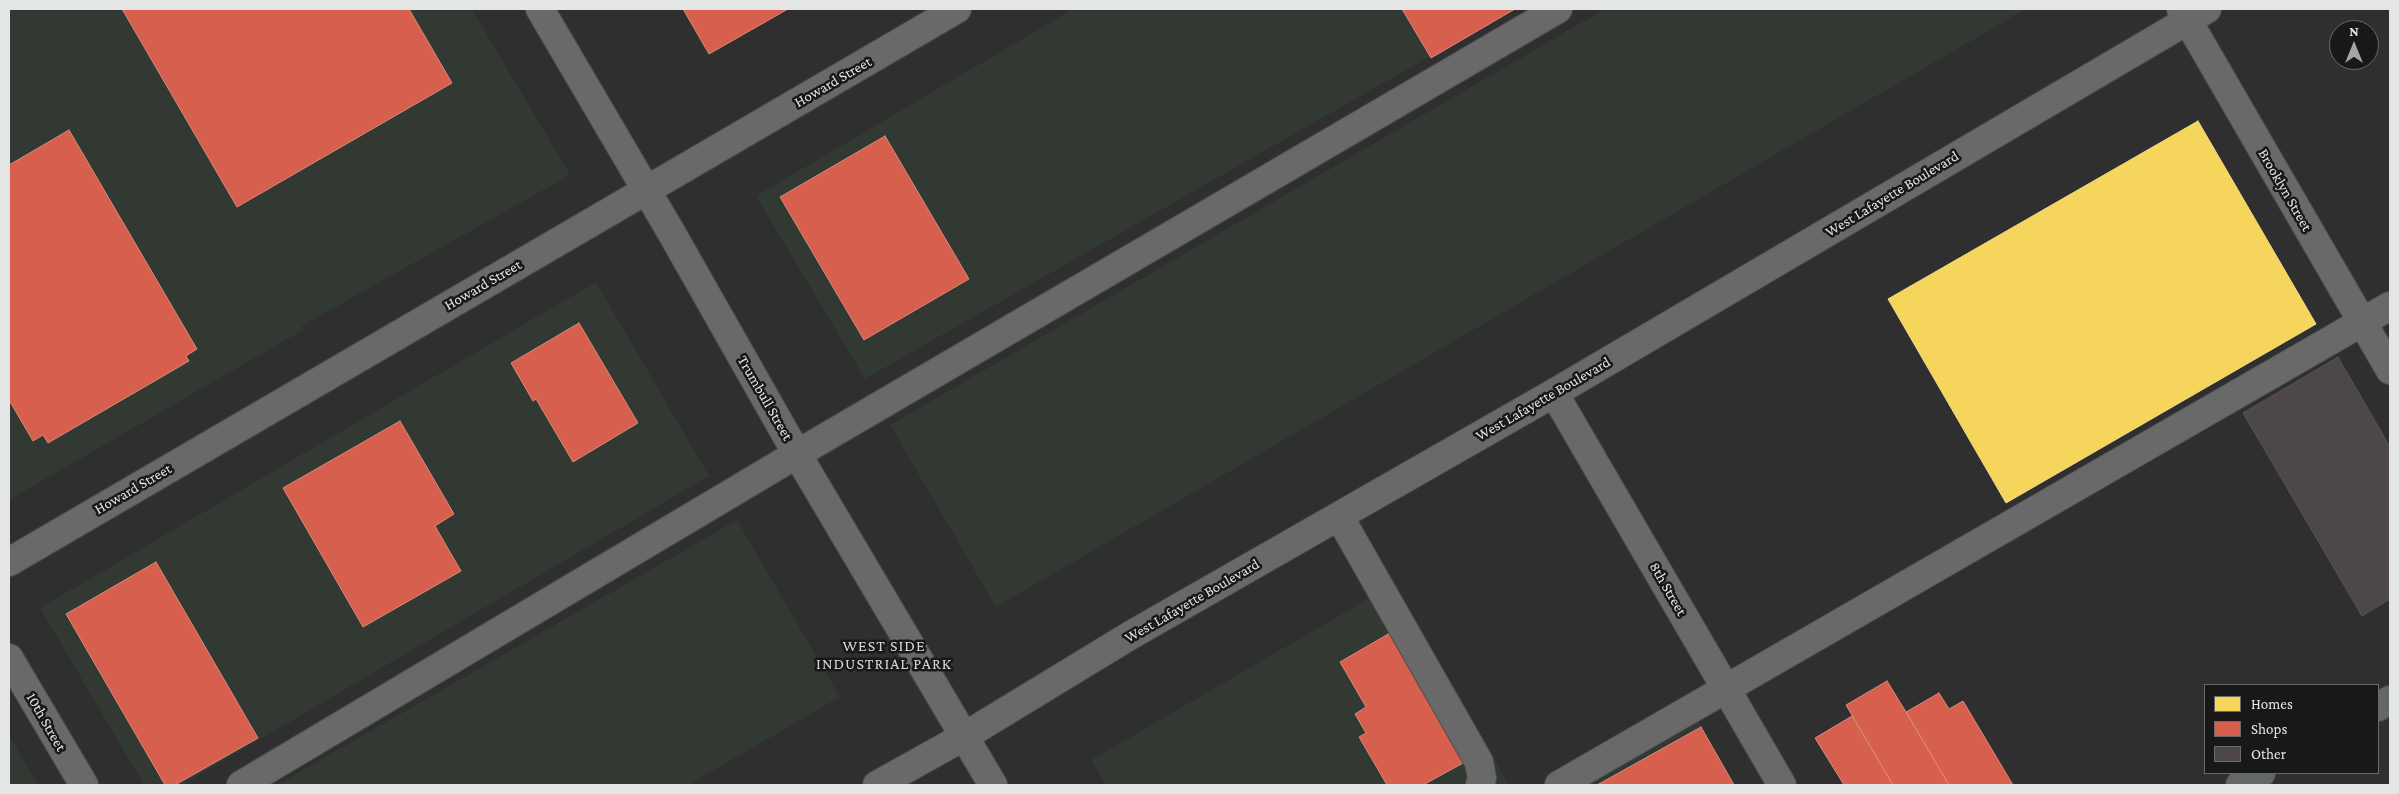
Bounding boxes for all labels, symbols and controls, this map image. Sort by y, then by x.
north arrow [2329,20,2379,70]
text: N [2349,23,2359,39]
street label: Howard Street [791,53,875,111]
street label: Brooklyn Street [2254,146,2316,234]
street label: West Lafayette Boulevard [1822,147,1962,241]
street label: Howard Street [441,256,525,314]
street label: Trumbull Street [733,352,797,444]
street label: West Lafayette Boulevard [1472,353,1614,445]
street label: Howard Street [91,460,175,518]
street label: West Lafayette Boulevard [1121,555,1263,647]
street label: 8th Street [1645,559,1691,619]
district label: WEST SIDE INDUSTRIAL PARK [814,636,954,674]
legend [2204,684,2379,774]
street label: 10th Street [22,690,70,754]
text: Homes [2251,696,2293,712]
text: Shops [2251,721,2287,737]
text: Other [2251,746,2286,762]

